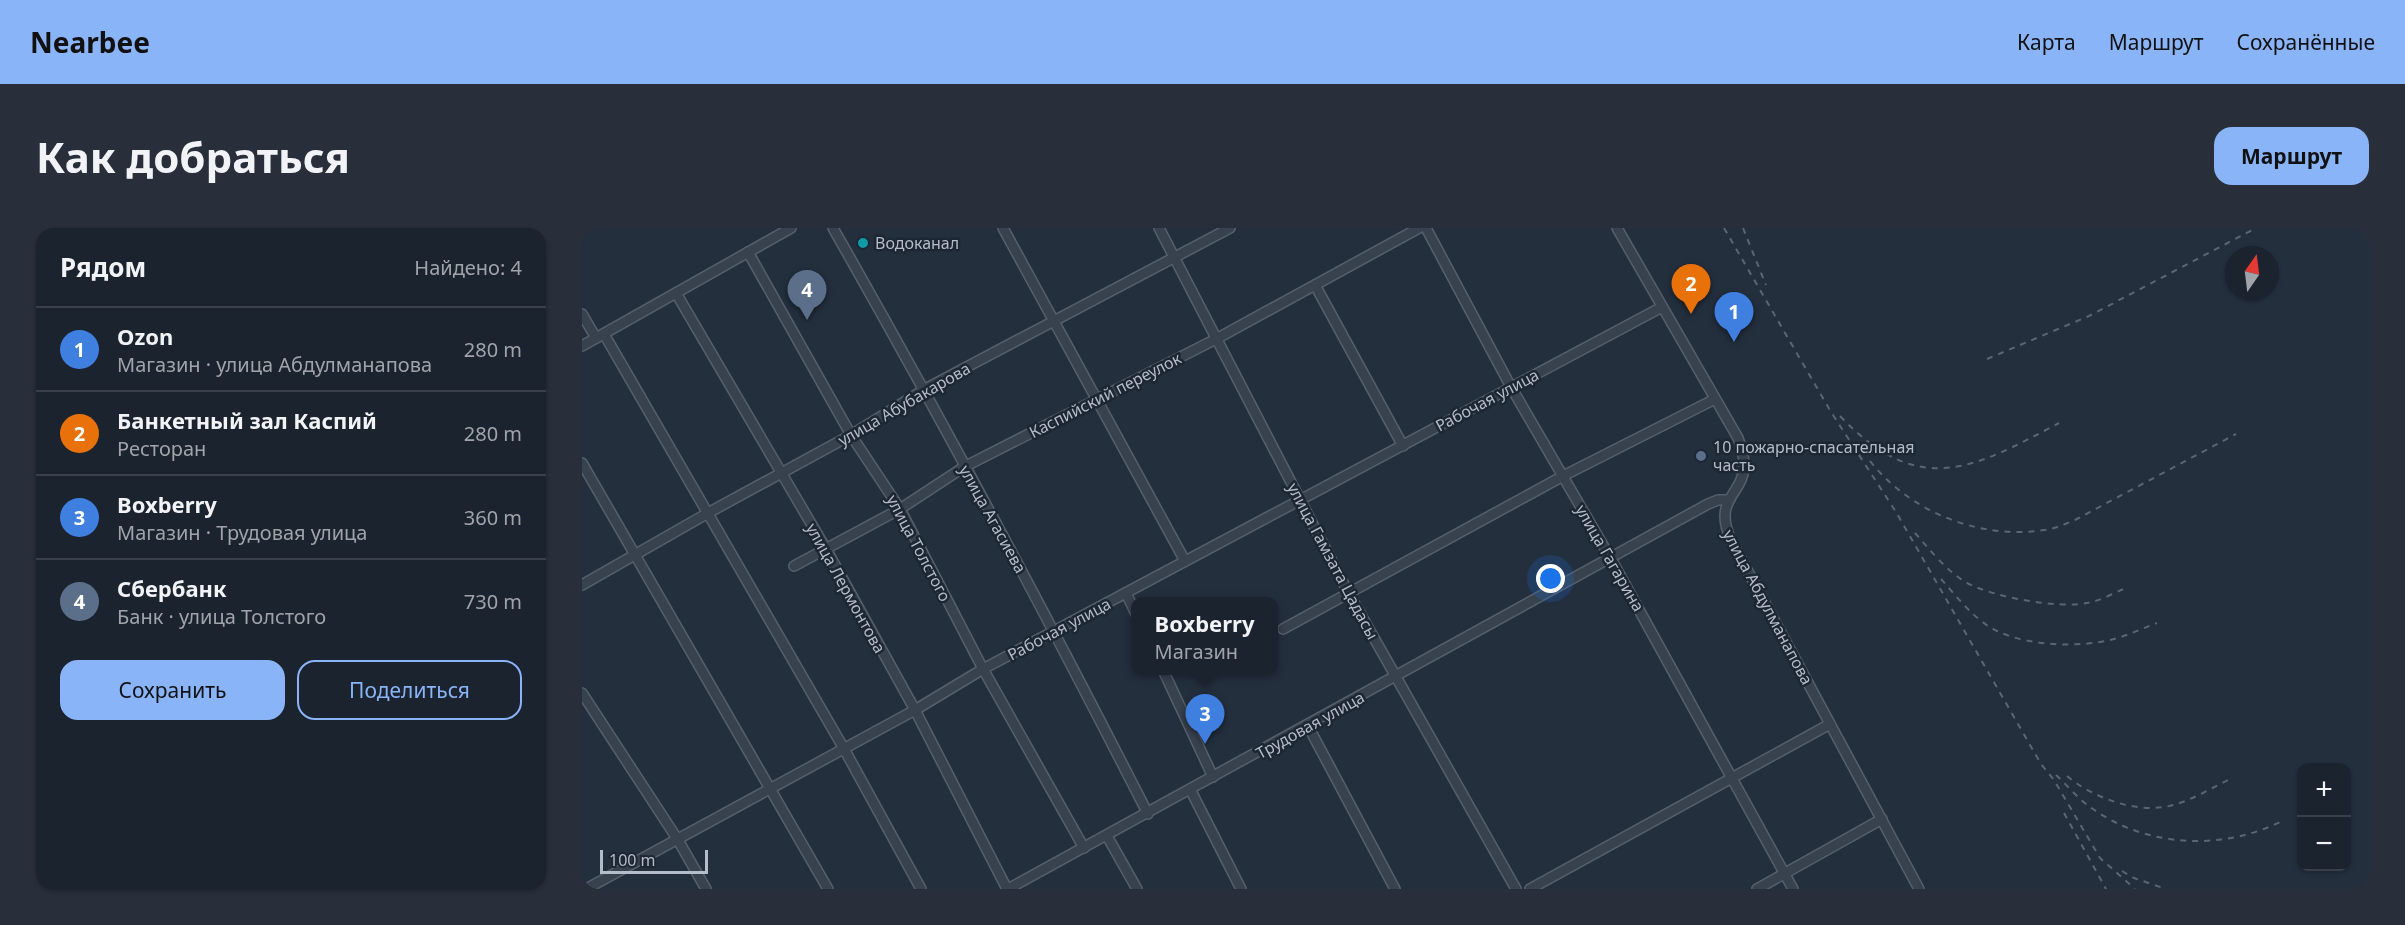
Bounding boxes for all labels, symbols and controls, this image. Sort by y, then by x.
text: Nearbee [30,23,150,61]
text: Карта [2017,28,2076,56]
text: Маршрут [2109,28,2204,56]
text: Сохранённые [2237,28,2375,56]
button: Маршрут [2214,127,2369,185]
text: Как добраться [36,128,350,185]
place label: Водоканал [875,232,959,254]
marker: Водоканал [856,236,870,250]
north arrow [2225,246,2279,300]
text: Рядом [60,249,146,285]
text: Найдено: 4 [414,254,522,281]
pin: 2 [1672,264,1710,314]
pin: 4 [788,270,826,320]
pin: 1 [1714,292,1754,342]
text: Ozon [117,321,173,351]
text: 1 [74,336,85,363]
text: 280 m [464,336,522,363]
street label: Каспийский переулок [1025,347,1185,443]
text: Магазин · улица Абдулманапова [117,351,432,378]
street label: улица Абубакарова [834,357,974,451]
street label: Рабочая улица [1431,363,1543,437]
text: Банкетный зал Каспий [117,405,377,435]
text: 2 [74,420,85,447]
text: 280 m [464,420,522,447]
text: Ресторан [117,435,206,462]
place label: 10 пожарно-спасательная часть [1713,436,1915,476]
marker: 10 пожарно-спасательная часть [1694,449,1708,463]
street label: улица Агасиева [954,461,1032,577]
street label: улица Гамзата Цадасы [1282,479,1384,643]
text: Boxberry [117,489,217,519]
street label: улица Толстого [882,491,956,605]
street label: улица Гагарина [1570,500,1650,616]
text: 3 [74,504,85,531]
text: 360 m [464,504,522,531]
text: Магазин · Трудовая улица [117,519,367,546]
street label: улица Лермонтова [801,519,891,657]
street label: улица Абдулманапова [1718,526,1818,688]
your location [1536,564,1565,593]
text: Сбербанк [117,573,227,603]
text: 4 [74,588,85,615]
text: 730 m [464,588,522,615]
street label: Рабочая улица [1003,592,1115,666]
popup [1131,597,1278,675]
text: Банк · улица Толстого [117,603,326,630]
text: Boxberry [1155,608,1254,638]
text: Магазин [1155,638,1238,665]
button: Сохранить [60,660,285,720]
button: Поделиться [297,660,522,720]
street label: Трудовая улица [1252,686,1368,764]
pin: 3 [1186,694,1224,744]
map controls [2297,763,2351,871]
button: + [2297,763,2351,817]
button: − [2297,817,2351,871]
scale bar [600,847,708,874]
text: 100 m [609,849,656,871]

